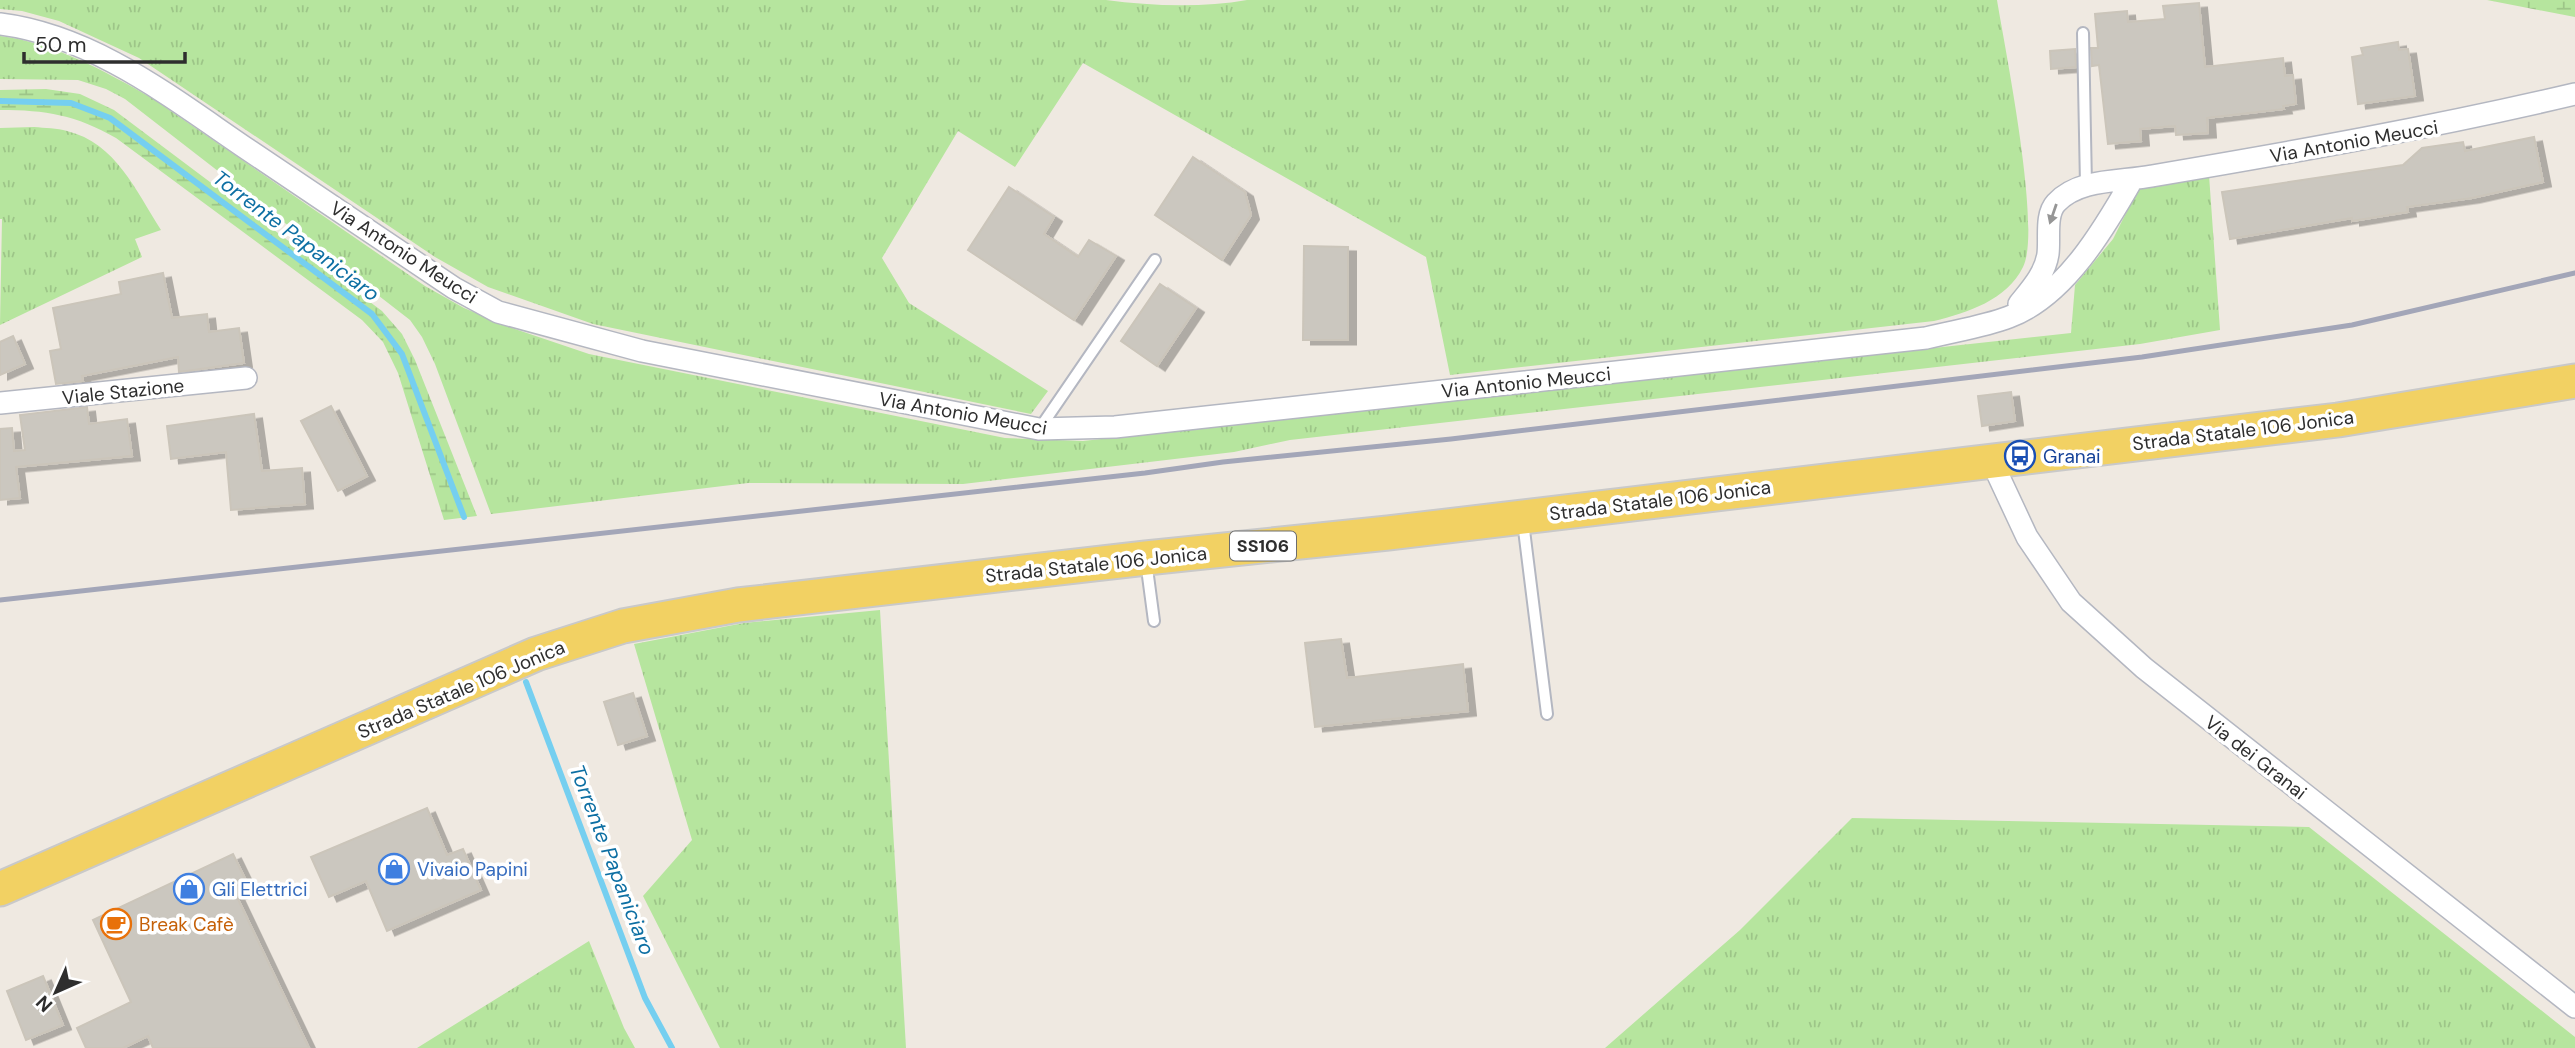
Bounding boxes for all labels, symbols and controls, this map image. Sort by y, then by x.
scale bar [24,21,186,65]
text: 50 m [35,31,86,59]
street label: Via Antonio Meucci [2268,114,2440,169]
water label: Torrente Papaniciaro [207,164,385,308]
street label: Via Antonio Meucci [325,196,482,309]
one-way arrow [2047,203,2058,224]
street label: Via Antonio Meucci [1440,361,1612,404]
street label: Viale Stazione [61,373,185,410]
street label: Via Antonio Meucci [877,386,1049,441]
street label: Strada Statale 106 Jonica [2131,405,2355,456]
bus stop icon: Granai [2003,439,2037,473]
place label: Granai [2043,444,2101,469]
street label: Strada Statale 106 Jonica [1548,475,1772,526]
road number: SS106 [1230,532,1296,560]
street label: Strada Statale 106 Jonica [984,540,1208,589]
street label: Strada Statale 106 Jonica [354,634,569,745]
street label: Via dei Granai [2200,710,2312,805]
water label: Torrente Papaniciaro [563,761,661,959]
shop icon: Vivaio Papini [377,852,411,886]
place label: Vivaio Papini [417,857,528,882]
shop icon: Gli Elettrici [172,872,206,906]
place label: Gli Elettrici [212,877,308,902]
cafe icon: Break Cafè [99,907,133,941]
place label: Break Cafè [139,912,234,937]
north arrow [21,957,91,1027]
text: N [31,990,58,1017]

